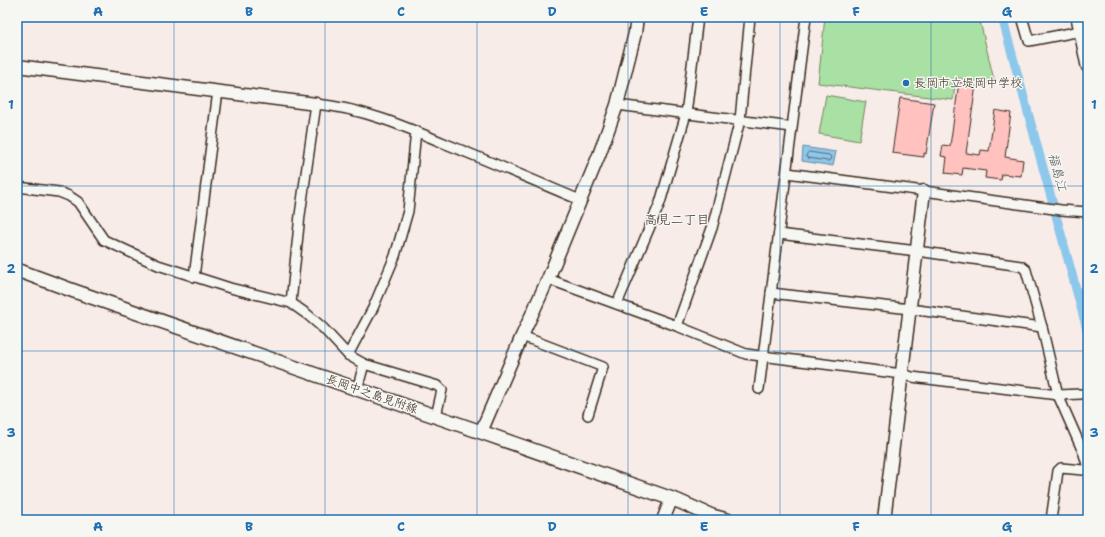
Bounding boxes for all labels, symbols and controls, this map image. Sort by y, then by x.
text: A [93,3,103,20]
text: B [245,3,253,20]
text: C [397,3,405,20]
text: D [547,3,557,20]
text: E [700,3,709,20]
text: F [852,3,860,20]
text: G [1002,3,1013,20]
place label: 長岡市立堤岡中学校 [914,75,1022,91]
marker: 長岡市立堤岡中学校 [901,78,911,88]
text: 1 [8,96,14,113]
text: 1 [1091,96,1097,113]
water label: 福島江 [1045,151,1072,194]
district label: 高見二丁目 [644,211,710,228]
text: 2 [6,260,16,277]
text: 2 [1089,260,1099,277]
street label: 長岡中之島見附線 [324,371,420,417]
text: 3 [6,424,16,441]
text: 3 [1089,424,1099,441]
text: A [93,518,103,535]
text: B [245,518,253,535]
text: C [397,518,405,535]
text: D [547,518,557,535]
text: E [700,518,709,535]
text: F [852,518,860,535]
text: G [1002,518,1013,535]

